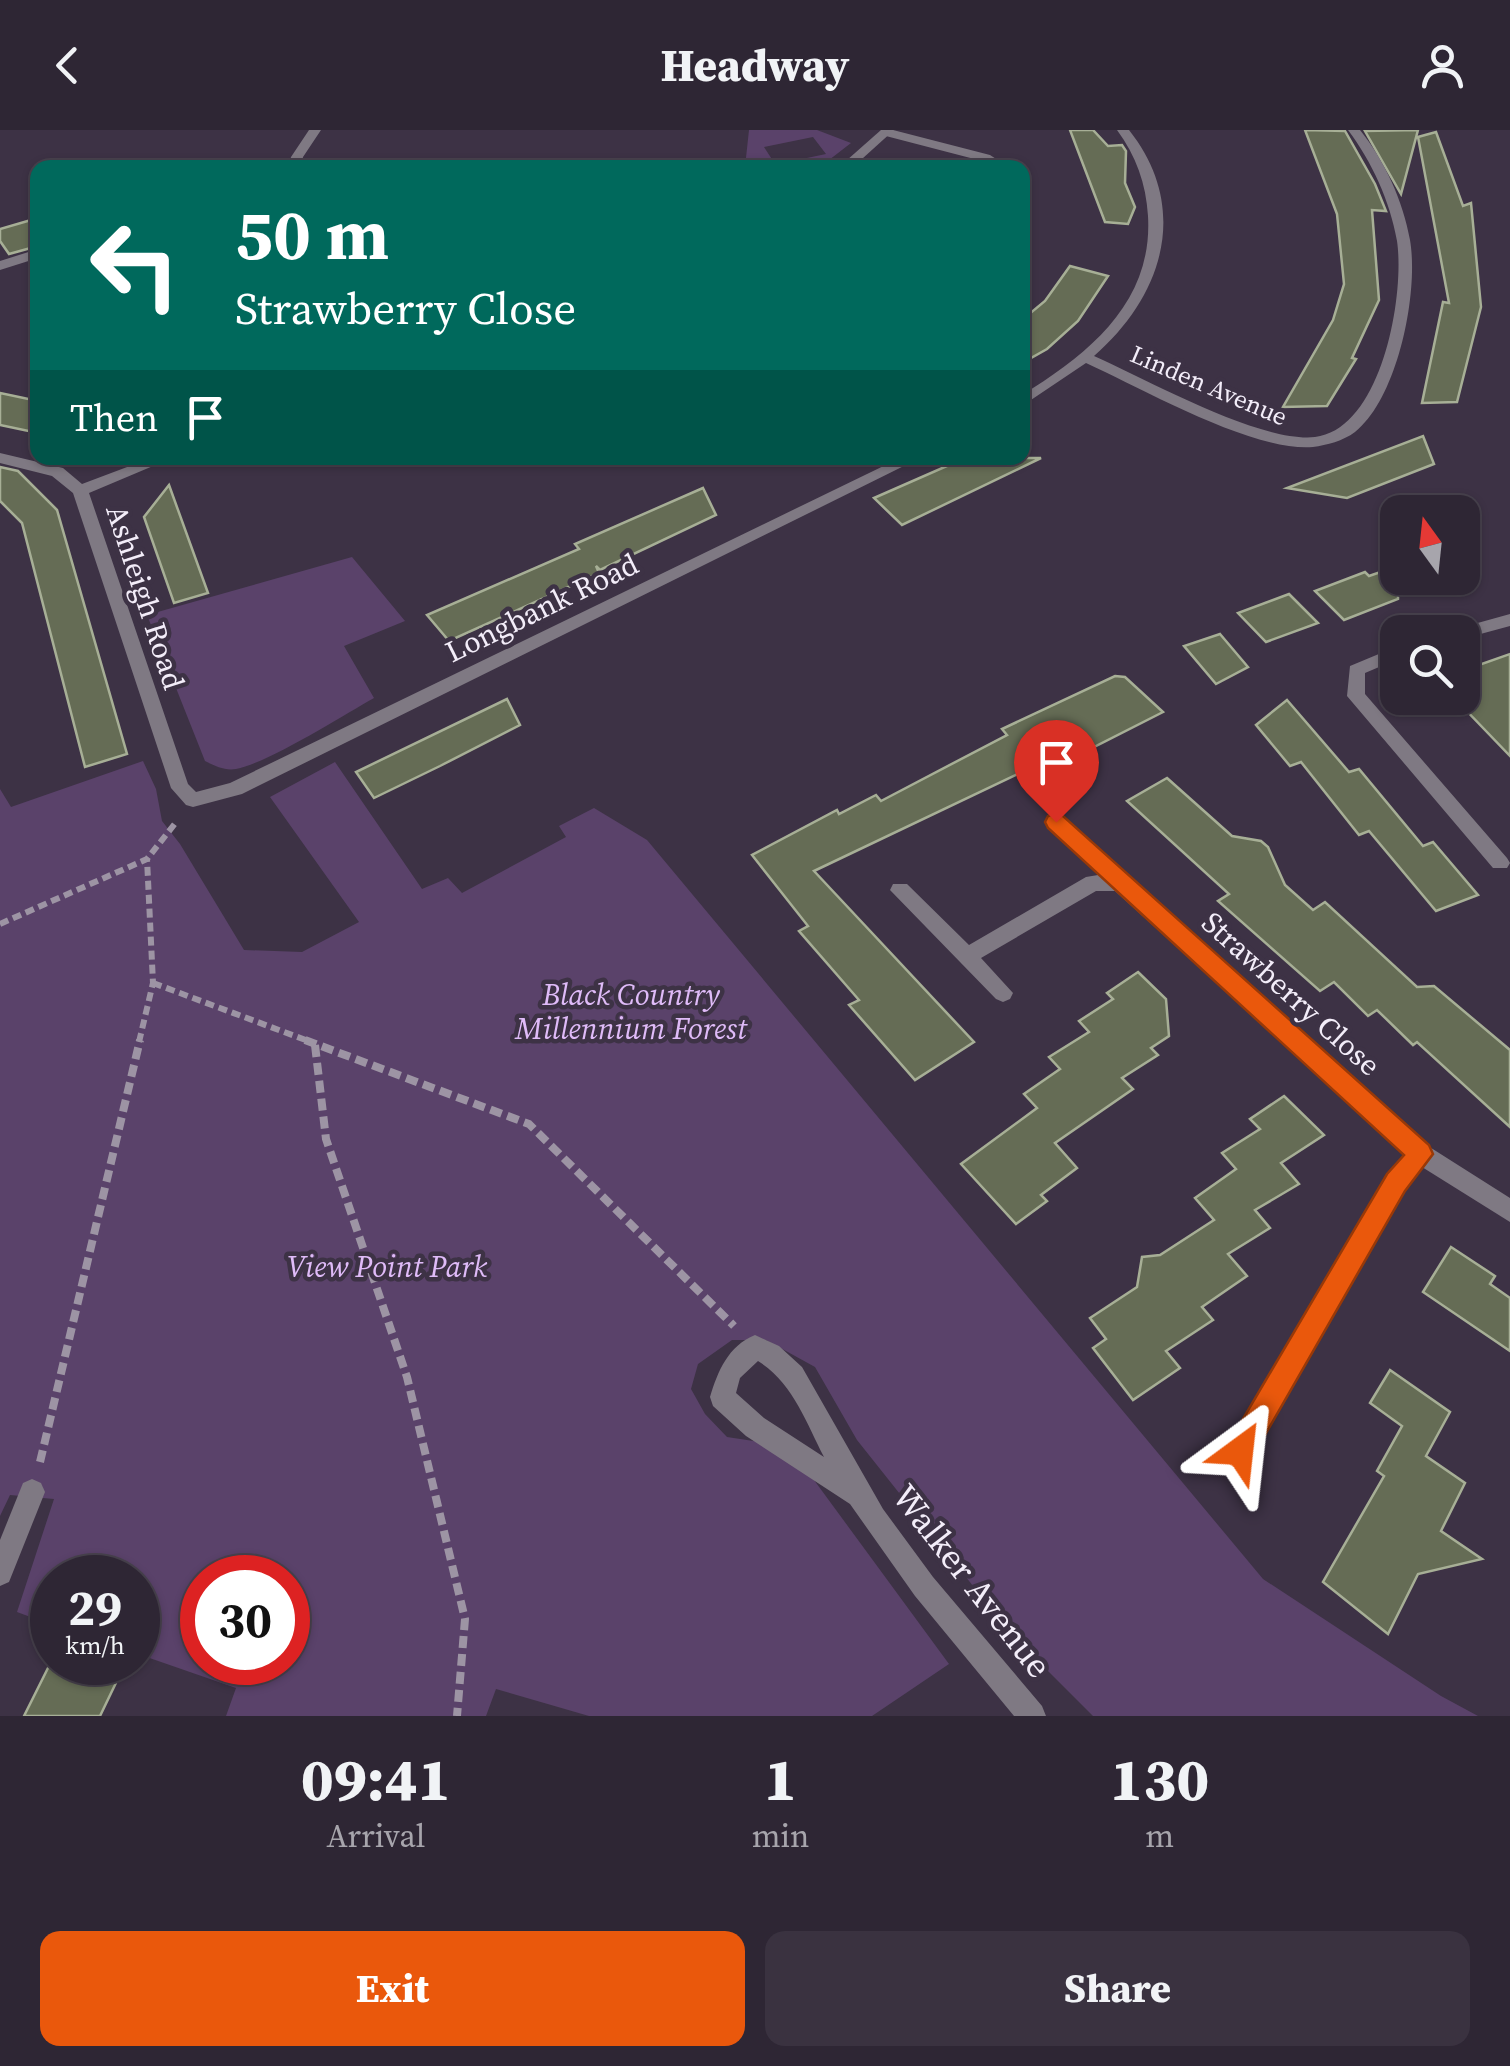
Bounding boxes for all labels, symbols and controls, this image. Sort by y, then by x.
text: Headway [660,34,850,96]
icon: back [40,38,95,93]
icon: person [1415,38,1470,93]
text: 50 m [235,186,389,282]
icon: left [70,200,200,330]
text: Strawberry Close [235,277,576,339]
street label: Linden Avenue [1125,337,1293,433]
icon: arrive [178,390,233,445]
text: Then [70,392,158,444]
north arrow [1380,495,1480,595]
map controls [1380,495,1480,715]
street label: Ashleigh Road [96,499,195,695]
street label: Longbank Road [439,543,645,672]
button: search [1380,615,1480,715]
pin [1014,720,1099,823]
icon: arrive [1029,735,1084,790]
street label: Strawberry Close [1193,902,1390,1085]
park label: Black Country Millennium Forest [514,974,748,1049]
park label: View Point Park [287,1246,488,1287]
position arrow [1188,1399,1292,1503]
street label: Walker Avenue [881,1474,1063,1688]
speed limit sign: 30 [180,1555,310,1685]
text: 29 [68,1573,122,1642]
text: km/h [65,1628,125,1662]
text: 09:41 [301,1738,451,1820]
text: 1 [764,1738,797,1820]
text: 130 [1110,1738,1209,1820]
text: Arrival [326,1814,425,1858]
text: min [752,1814,809,1858]
text: m [1145,1814,1174,1858]
button: Exit [40,1931,745,2046]
button: Share [765,1931,1470,2046]

